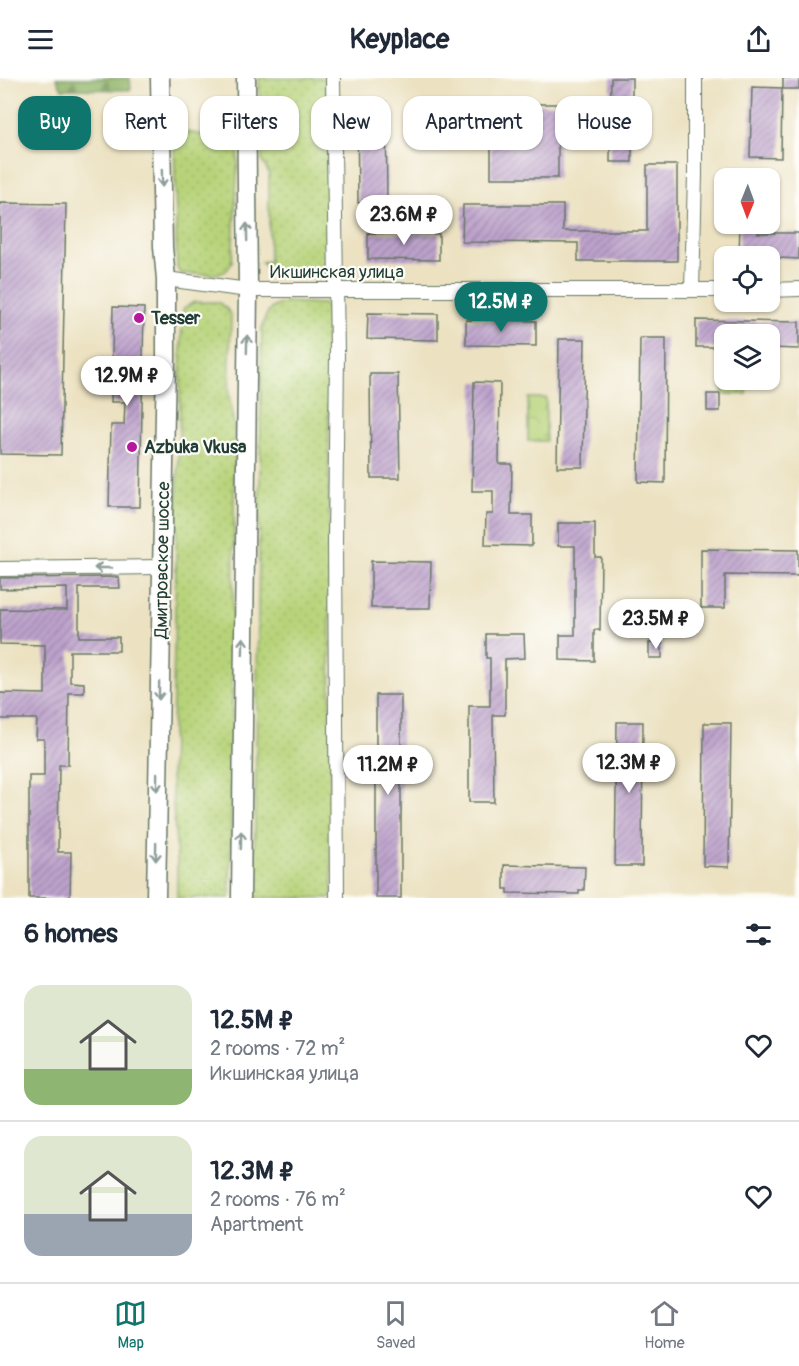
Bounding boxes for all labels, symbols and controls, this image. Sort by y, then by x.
icon: menu [24,23,57,56]
text: Keyplace [350,23,449,56]
icon: share [742,23,775,56]
chip: Buy [18,96,91,150]
chip: Rent [103,96,188,150]
chip: Filters [200,96,299,150]
chip: New [311,96,391,150]
chip: Apartment [403,96,543,150]
chip: House [555,96,652,150]
one-way arrow [157,168,168,188]
north arrow [714,168,780,234]
map controls [714,168,780,390]
pin: 23.6M ₽ [349,195,459,246]
text: 23.6M ₽ [370,202,438,227]
one-way arrow [242,222,253,242]
button: locate [714,246,780,312]
street label: Икшинская улица [270,261,404,284]
pin: 12.5M ₽ [446,282,556,333]
text: 12.5M ₽ [469,289,533,314]
place label: Tesser [150,307,201,330]
marker: Tesser [132,311,146,325]
button: layers [714,324,780,390]
one-way arrow [241,335,253,355]
pin: 12.9M ₽ [72,356,182,407]
text: 12.9M ₽ [95,363,159,388]
place label: Azbuka Vkusa [144,436,247,459]
marker: Azbuka Vkusa [125,440,139,454]
street label: Дмитровское шоссе [150,481,175,640]
one-way arrow [94,562,114,573]
pin: 23.5M ₽ [601,599,711,650]
text: 23.5M ₽ [622,606,690,631]
one-way arrow [237,637,249,657]
one-way arrow [153,680,165,700]
pin: 12.3M ₽ [574,743,684,794]
pin: 11.2M ₽ [333,745,443,796]
text: 12.3M ₽ [596,750,662,775]
text: 11.2M ₽ [357,752,419,777]
one-way arrow [152,771,163,791]
one-way arrow [236,830,247,850]
one-way arrow [150,842,162,862]
text: 6 homes [24,918,118,950]
icon: filters [742,918,775,951]
text: 12.5M ₽ [210,1004,294,1036]
icon: home [72,1009,144,1081]
icon: heart [742,1029,775,1062]
text: 2 rooms · 72 m² [210,1036,345,1061]
text: Икшинская улица [210,1061,359,1086]
text: 12.3M ₽ [210,1155,295,1187]
icon: home [72,1160,144,1232]
icon: heart [742,1180,775,1213]
text: 2 rooms · 76 m² [210,1187,346,1212]
text: Apartment [210,1212,303,1237]
tab: Map [114,1297,147,1353]
tab: Saved [376,1297,416,1353]
tab: Home [644,1297,685,1353]

